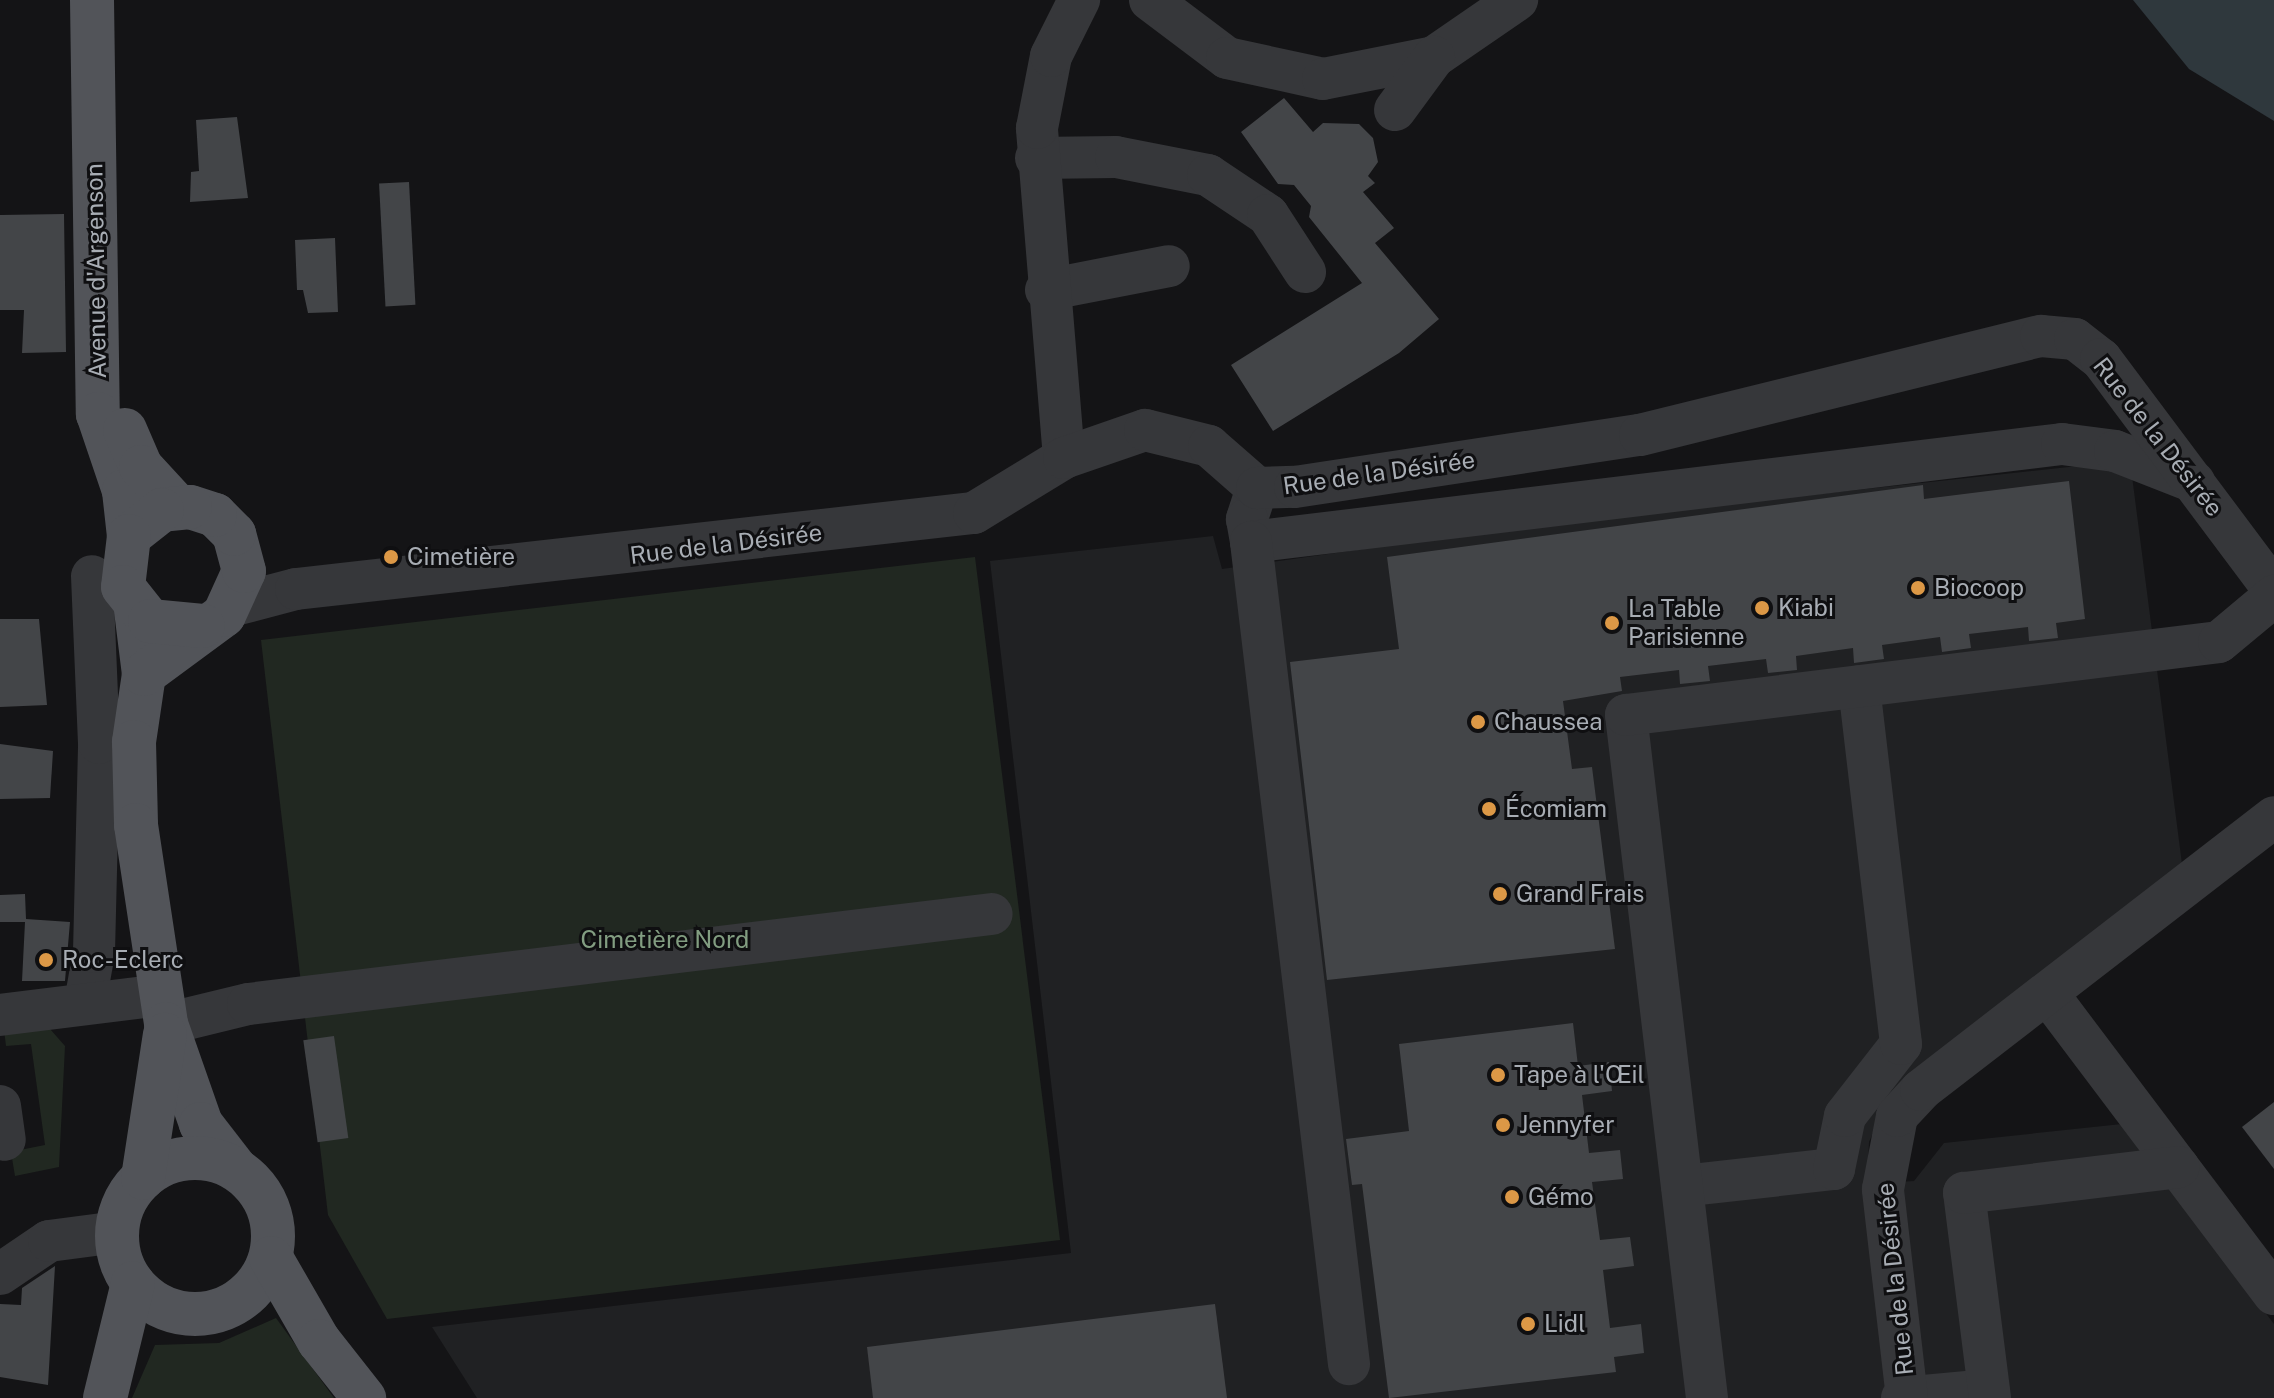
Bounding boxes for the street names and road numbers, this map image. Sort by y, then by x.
street label: Avenue d'Argenson [80,163,112,379]
street label: Rue de la Désirée [2087,352,2229,522]
street label: Rue de la Désirée [1281,445,1477,501]
street label: Rue de la Désirée [628,518,824,570]
street label: Rue de la Désirée [1871,1181,1919,1377]

